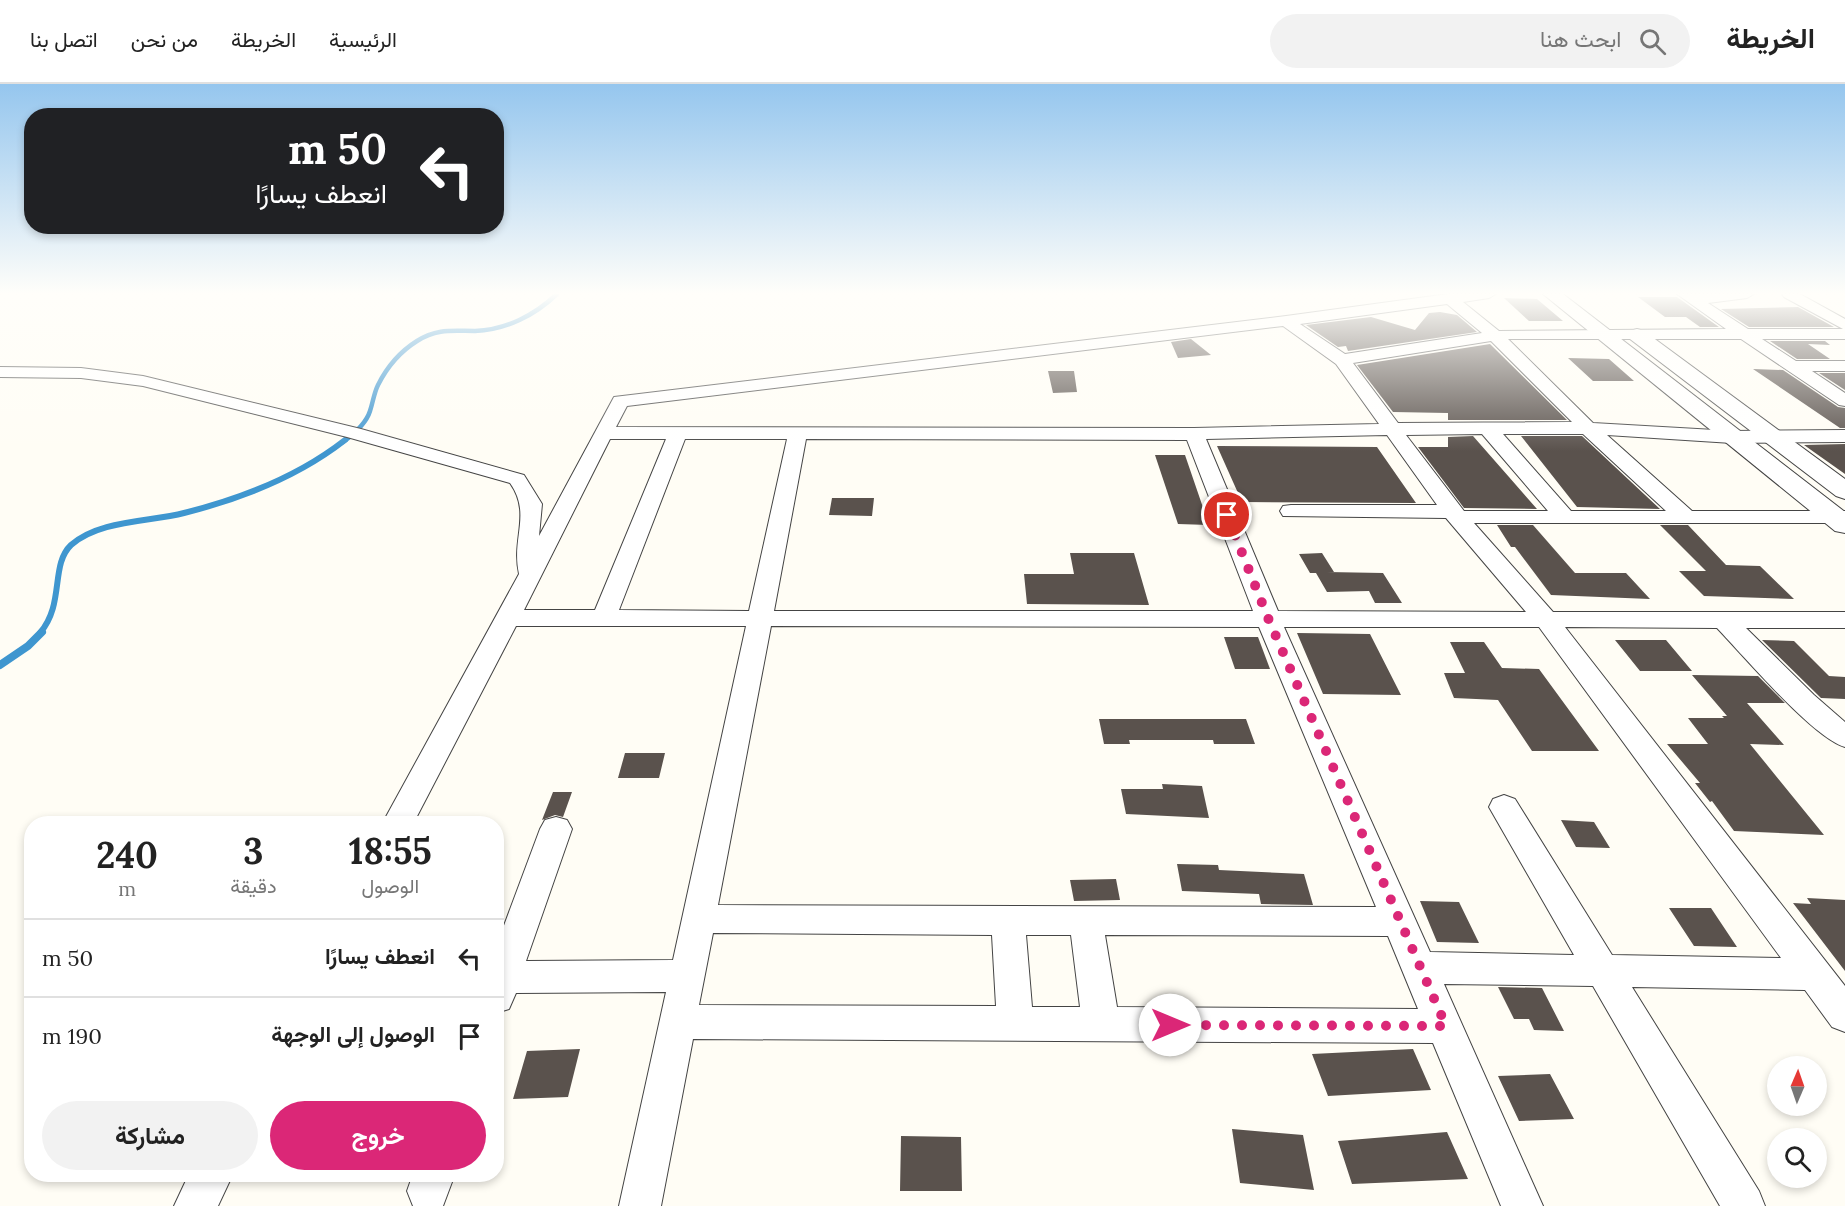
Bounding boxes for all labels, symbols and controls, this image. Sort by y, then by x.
search box [1270,14,1690,68]
text: الخريطة [1726,20,1815,56]
text: ابحث هنا [1540,25,1621,53]
icon: search [1636,25,1669,58]
text: اتصل بنا [30,26,98,53]
text: من نحن [131,26,198,53]
text: الخريطة [231,26,296,53]
text: الرئيسية [329,26,397,53]
text: 50 m [288,122,387,176]
icon: left [408,132,486,210]
text: انعطف يسارًا [255,176,387,210]
pin [1201,489,1252,540]
icon: arrive [1210,498,1243,531]
text: 3 [243,828,263,874]
text: 18:55 [349,828,432,874]
text: 240 [96,832,158,878]
text: دقيقة [230,873,277,898]
text: الوصول [361,873,419,898]
text: m [118,876,136,901]
text: انعطف يسارًا [325,942,435,970]
icon: left [453,942,486,975]
text: 50 m [42,944,93,972]
position arrow [1138,993,1202,1057]
text: الوصول إلى الوجهة [271,1020,435,1048]
icon: arrive [453,1020,486,1053]
text: 190 m [42,1022,102,1050]
north arrow [1767,1056,1827,1116]
map controls [1767,1056,1827,1188]
button: مشاركة [42,1101,258,1170]
button: خروج [270,1101,486,1170]
button: search [1767,1128,1827,1188]

